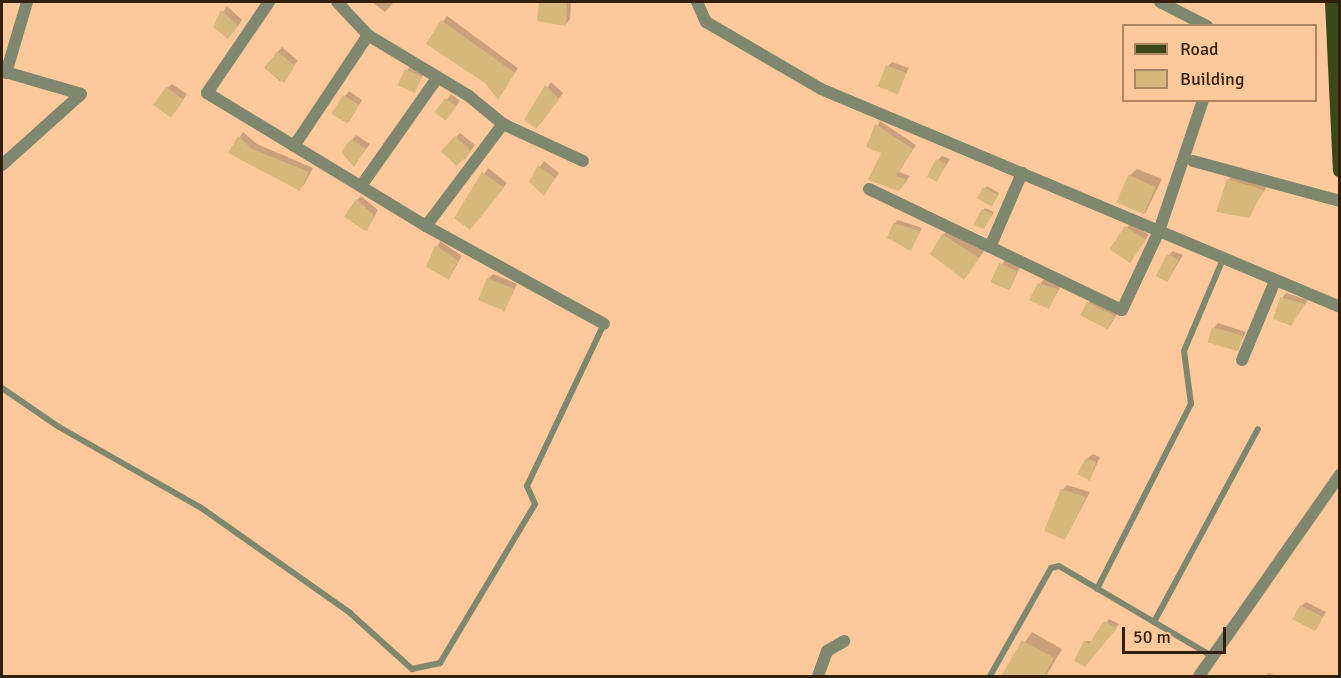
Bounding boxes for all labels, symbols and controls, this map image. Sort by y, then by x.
legend [1122,24,1317,102]
text: Road [1180,38,1219,60]
text: Building [1180,68,1244,90]
scale bar [1125,615,1228,653]
text: 50 m [1133,626,1171,648]

